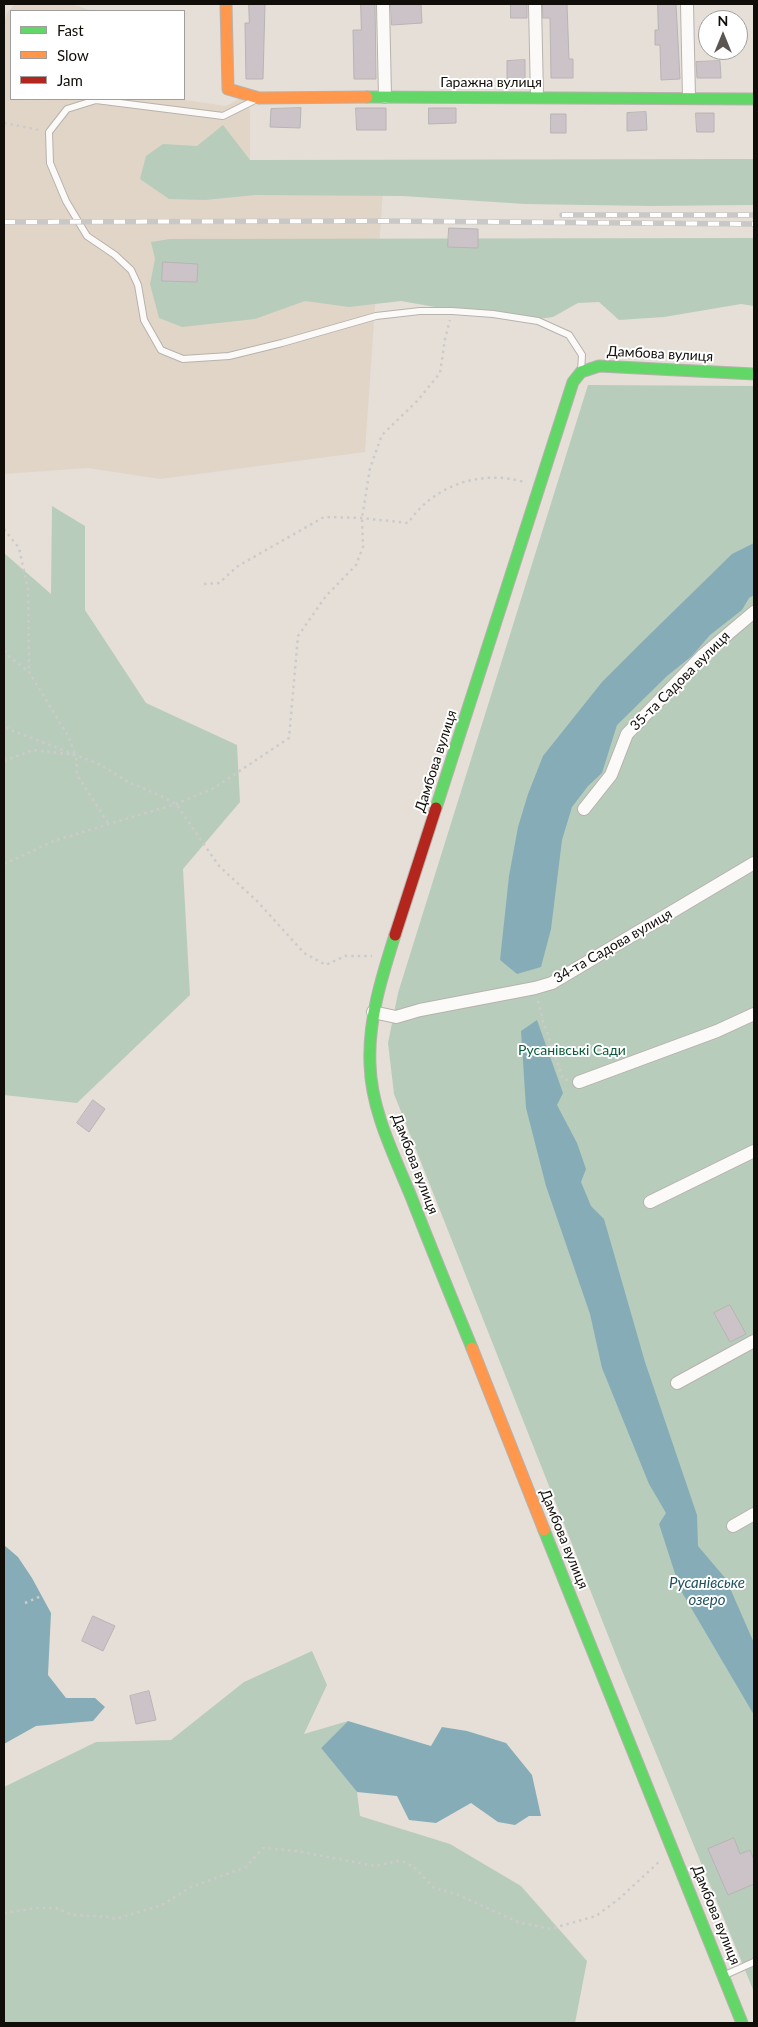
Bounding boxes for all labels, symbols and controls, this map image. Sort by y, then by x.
legend [10,10,185,100]
north arrow [698,10,748,60]
text: N [718,12,728,29]
text: Fast [57,21,84,39]
text: Slow [57,46,89,64]
text: Jam [57,71,83,89]
street label: Гаражна вулиця [440,74,542,90]
street label: Дамбова вулиця [606,343,714,365]
street label: 35-та Садова вулиця [627,628,733,734]
street label: Дамбова вулиця [412,708,460,814]
street label: 34-та Садова вулиця [551,905,675,987]
park label: Русанівські Сади [518,1042,626,1058]
street label: Дамбова вулиця [388,1111,442,1217]
street label: Дамбова вулиця [536,1487,592,1591]
water label: Русанівське озеро [669,1574,745,1609]
street label: Дамбова вулиця [688,1863,744,1967]

